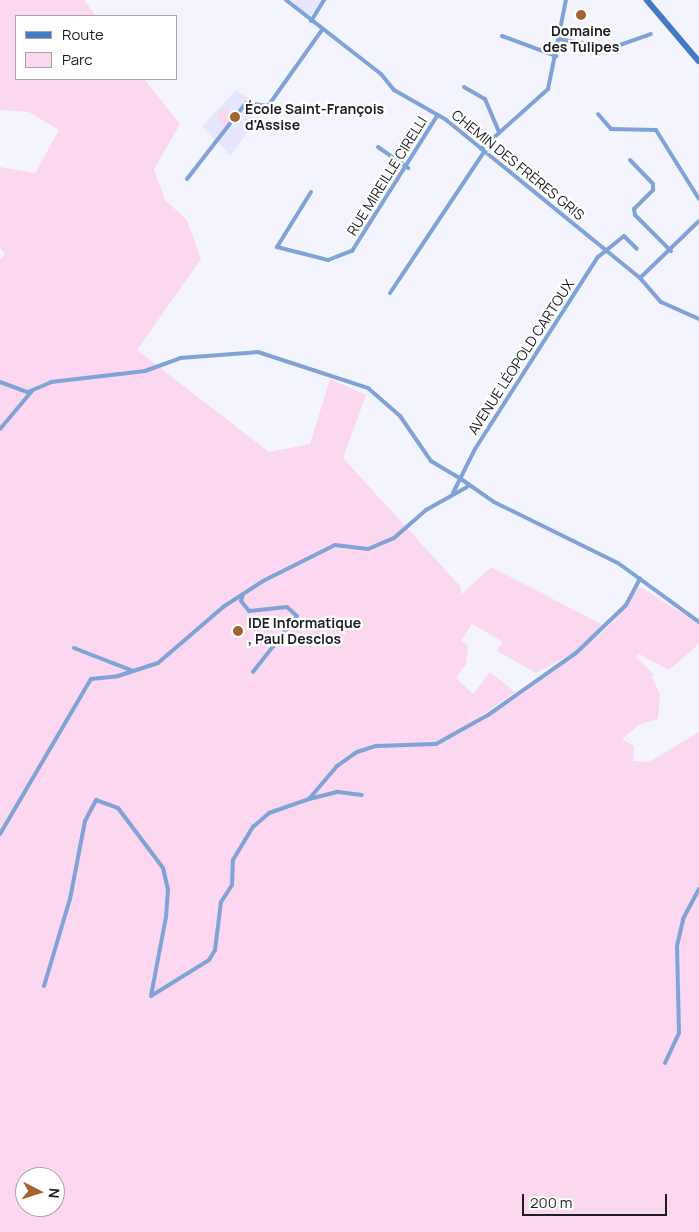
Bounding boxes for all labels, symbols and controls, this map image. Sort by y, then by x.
marker: Domaine des Tulipes [575,9,587,21]
legend [15,15,178,80]
place label: Domaine des Tulipes [543,23,619,56]
text: Route [62,24,104,45]
text: Parc [62,49,93,70]
place label: École Saint-François d'Assise [245,101,384,134]
street label: CHEMIN DES FRÈRES GRIS [448,106,588,224]
marker: École Saint-François d'Assise [229,111,241,123]
street label: RUE MIREILLE CIRELLI [344,113,430,239]
street label: AVENUE LÉOPOLD CARTOUX [465,276,577,438]
place label: IDE Informatique , Paul Desclos [248,615,361,648]
marker: IDE Informatique , Paul Desclos [232,625,244,637]
north arrow [15,1167,65,1217]
scale bar [524,1184,669,1216]
text: N [45,1187,64,1199]
text: 200 m [530,1192,573,1213]

